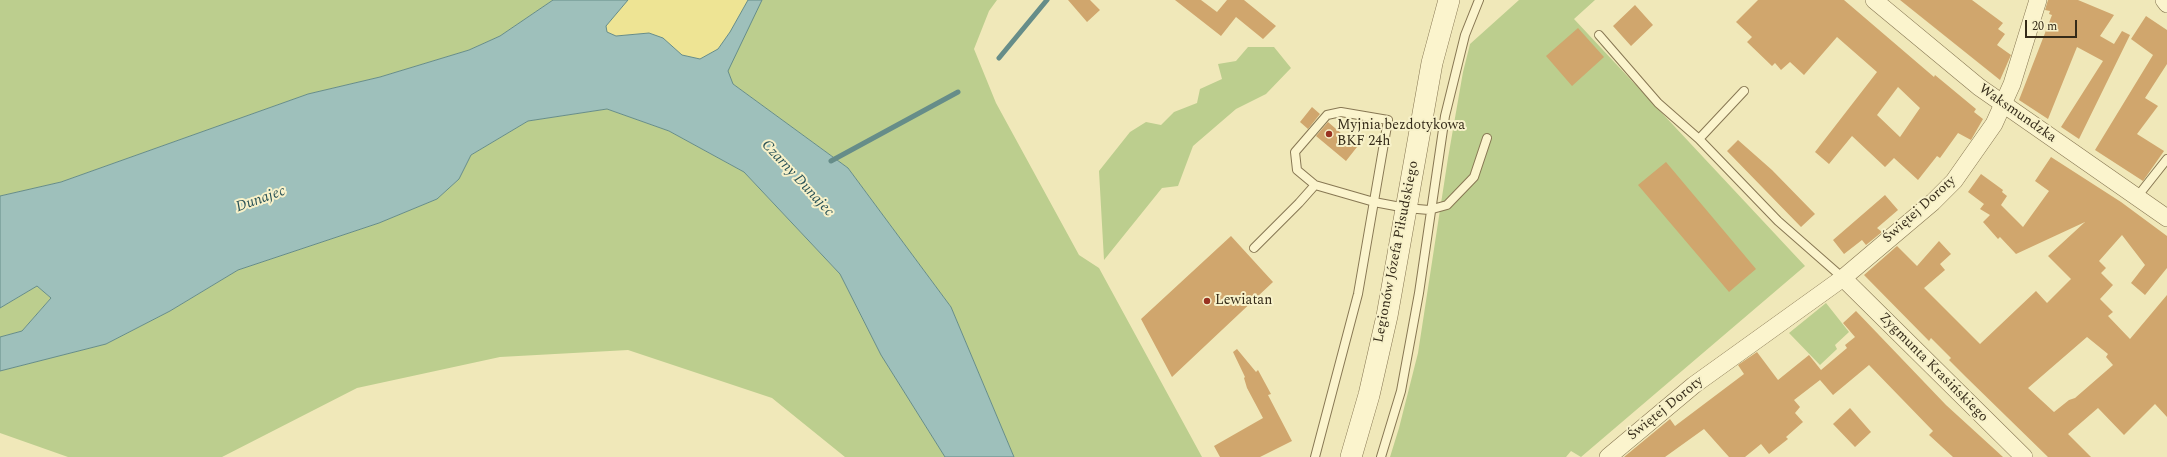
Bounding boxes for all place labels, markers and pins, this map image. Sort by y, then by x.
place label: Myjnia bezdotykowa BKF 24h [1337,118,1465,150]
marker: Myjnia bezdotykowa BKF 24h [1324,129,1334,139]
place label: Lewiatan [1215,293,1272,309]
marker: Lewiatan [1202,296,1212,306]

